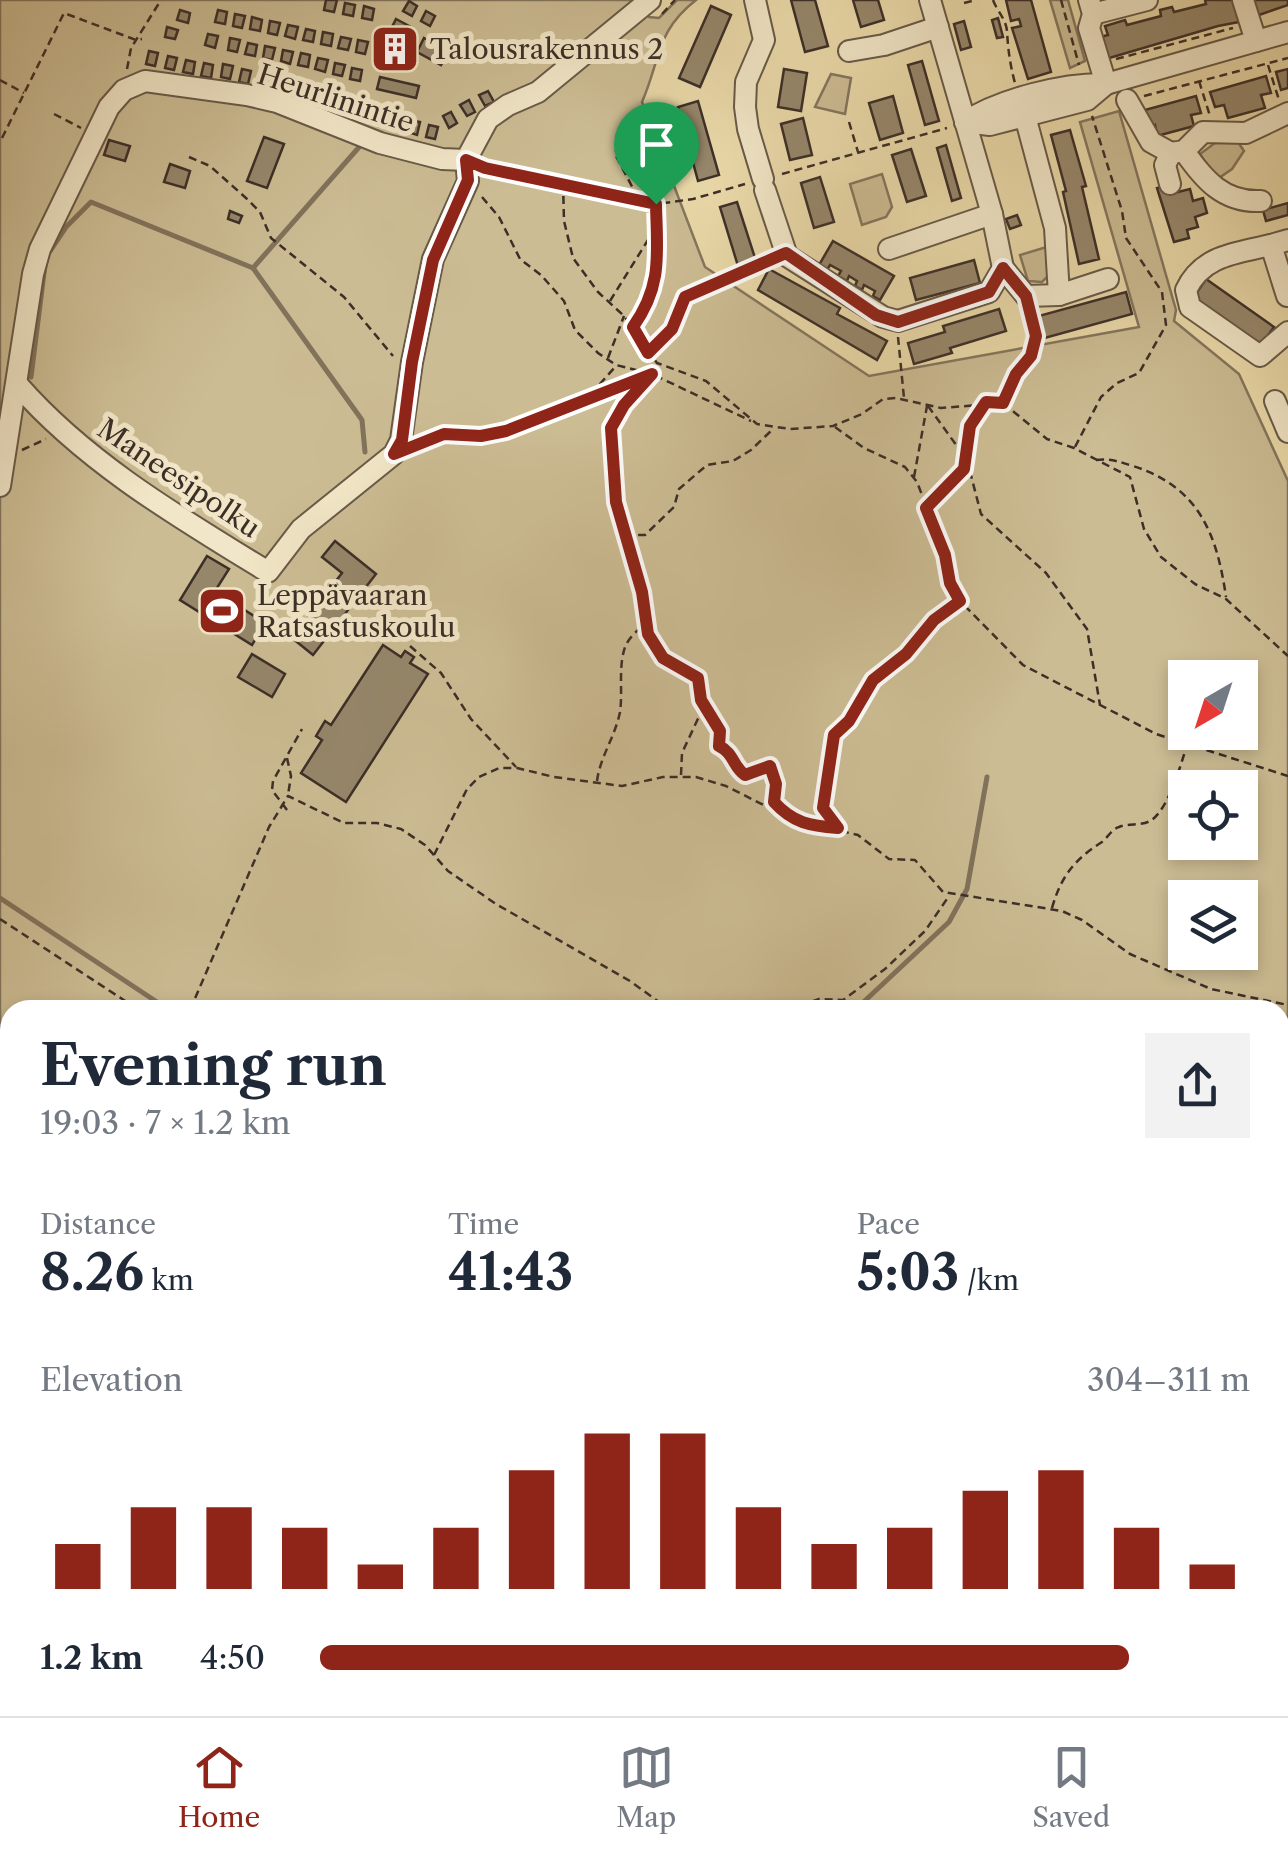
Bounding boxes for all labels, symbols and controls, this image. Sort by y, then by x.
building icon: Talousrakennus 2 [369,23,421,75]
place label: Talousrakennus 2 [430,32,663,66]
street label: Heurlinintie [253,57,419,139]
pin [614,102,699,205]
icon: arrive [629,117,684,172]
street label: Maneesipolku [91,411,267,545]
place label: Leppävaaran Ratsastuskoulu [257,578,456,644]
sports icon: Leppävaaran Ratsastuskoulu [196,585,248,637]
north arrow [1168,660,1258,750]
map controls [1168,660,1258,970]
button: locate [1168,770,1258,860]
button: layers [1168,880,1258,970]
text: Evening run [40,1032,387,1099]
button: share [1145,1033,1250,1138]
text: 19:03 · 7 × 1.2 km [40,1103,291,1142]
text: Distance [40,1207,156,1241]
text: Time [448,1207,519,1241]
text: Pace [857,1207,920,1241]
text: 8.26 [40,1241,144,1303]
text: 41:43 [448,1241,573,1303]
text: 5:03 [857,1241,959,1303]
text: km [144,1263,194,1297]
text: /km [959,1263,1019,1297]
text: Elevation [40,1360,183,1399]
text: 304–311 m [1087,1360,1250,1399]
text: 1.2 km [40,1638,143,1677]
text: 4:50 [200,1638,265,1677]
tab: Home [178,1740,260,1834]
tab: Map [616,1740,676,1834]
tab: Saved [1032,1740,1110,1834]

